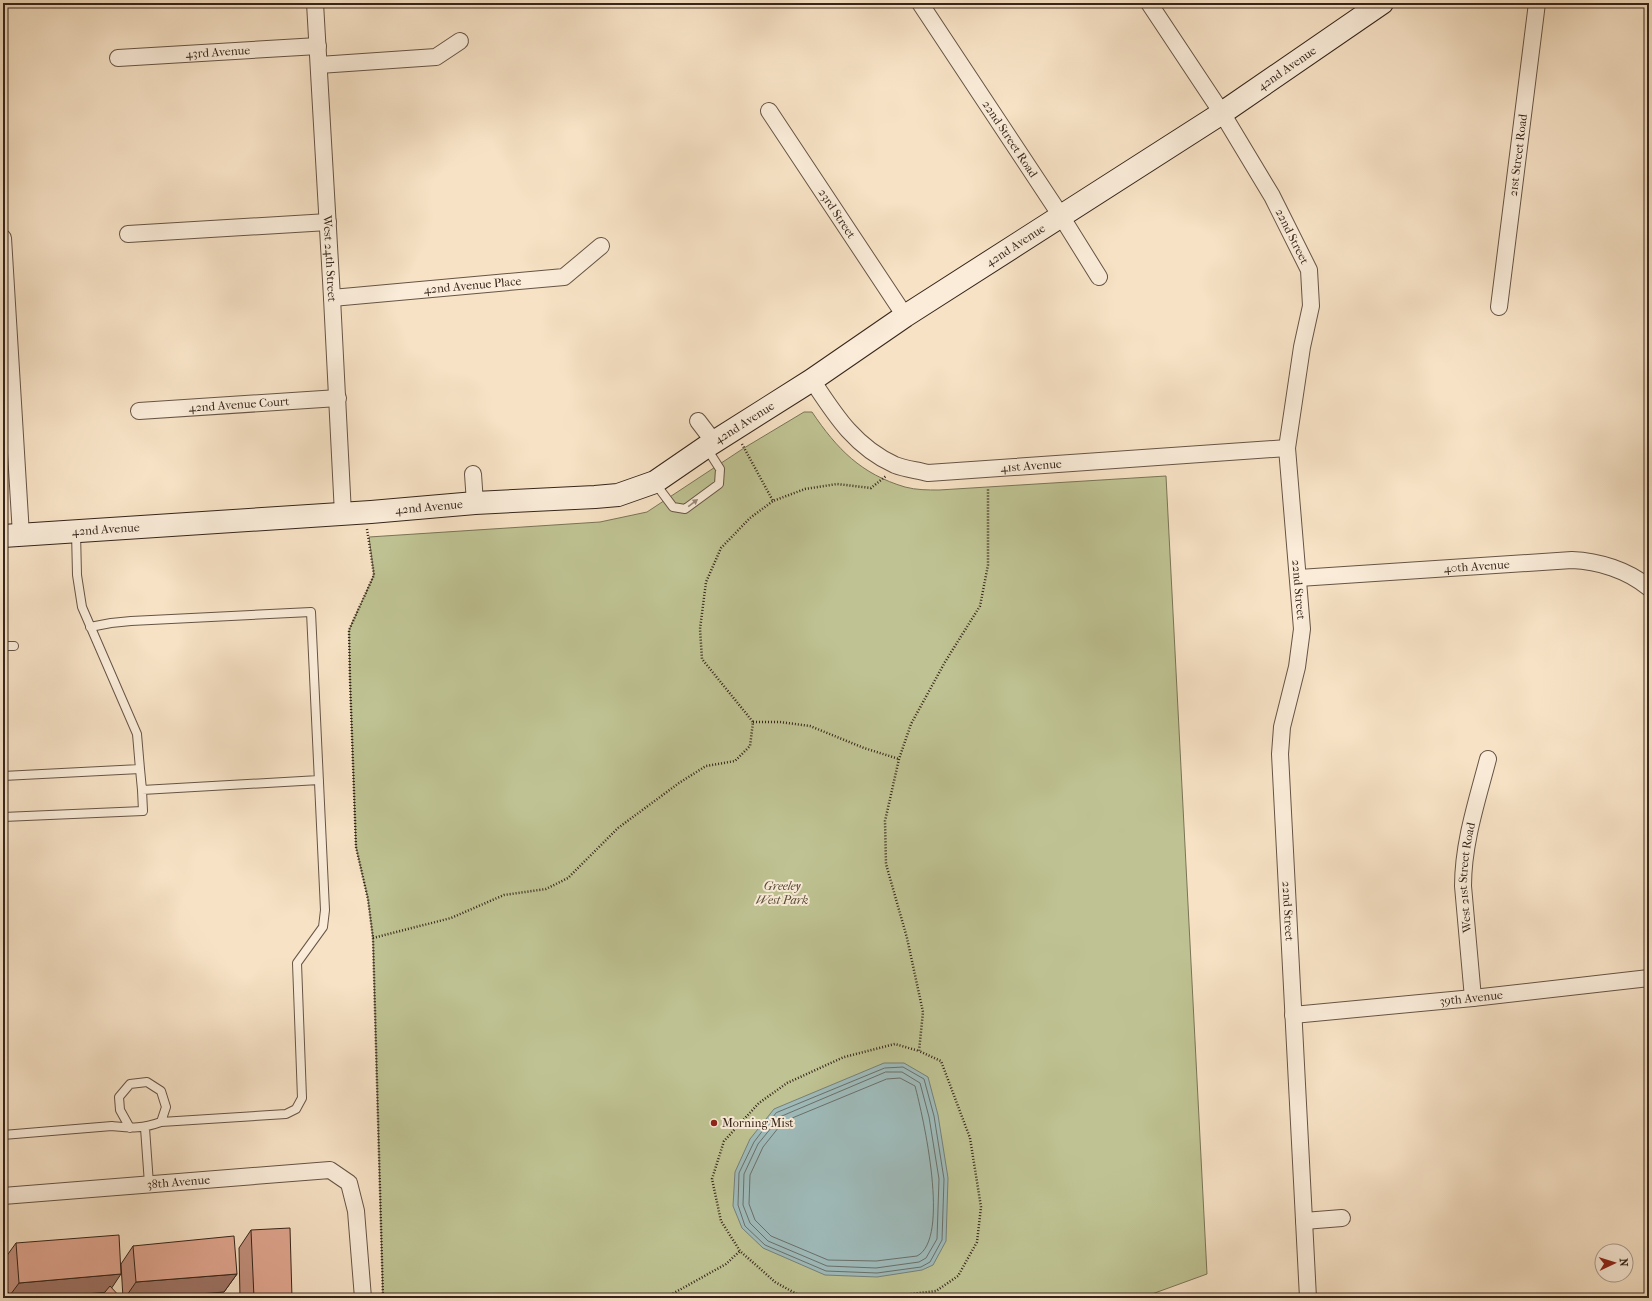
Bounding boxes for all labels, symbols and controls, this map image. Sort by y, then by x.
street label: 43rd Avenue [185,43,251,61]
street label: 42nd Avenue [1255,43,1319,93]
street label: 22nd Street Road [979,98,1041,180]
street label: 21st Street Road [1506,113,1530,197]
street label: 23rd Street [815,186,859,242]
street label: 22nd Street [1272,206,1312,267]
street label: West 24th Street [320,214,339,303]
street label: 42nd Avenue [983,221,1048,269]
street label: 42nd Avenue Place [423,274,522,297]
street label: 42nd Avenue Court [188,394,290,415]
street label: 42nd Avenue [712,399,777,447]
street label: 41st Avenue [1000,457,1062,475]
street label: 42nd Avenue [394,497,464,517]
one-way arrow [688,499,699,507]
street label: 42nd Avenue [71,520,140,538]
street label: 40th Avenue [1443,557,1510,575]
street label: 22nd Street [1289,559,1308,621]
street label: West 21st Street Road [1456,821,1478,934]
park label: Greeley West Park [756,879,808,907]
street label: 22nd Street [1280,881,1297,942]
street label: 39th Avenue [1439,988,1504,1008]
place label: Morning Mist [722,1116,794,1130]
marker: Morning Mist [709,1118,719,1128]
street label: 38th Avenue [146,1173,211,1192]
north arrow [1594,1243,1634,1283]
text: N [1617,1258,1630,1268]

